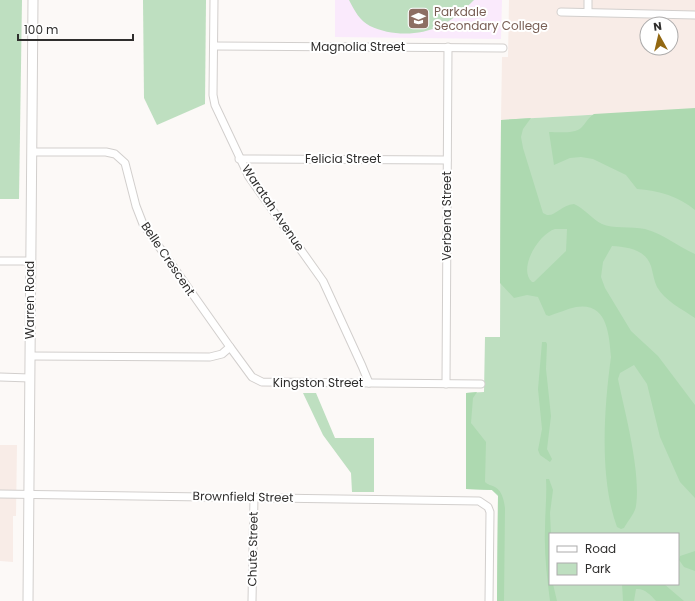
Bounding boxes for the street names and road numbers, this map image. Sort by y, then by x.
street label: Magnolia Street [311,38,405,55]
street label: Felicia Street [305,150,381,167]
street label: Waratah Avenue [238,161,309,254]
street label: Verbena Street [438,171,455,261]
street label: Belle Crescent [137,219,199,299]
street label: Warren Road [21,261,38,339]
street label: Kingston Street [273,374,363,391]
street label: Brownfield Street [192,487,294,506]
street label: Chute Street [243,511,262,587]

